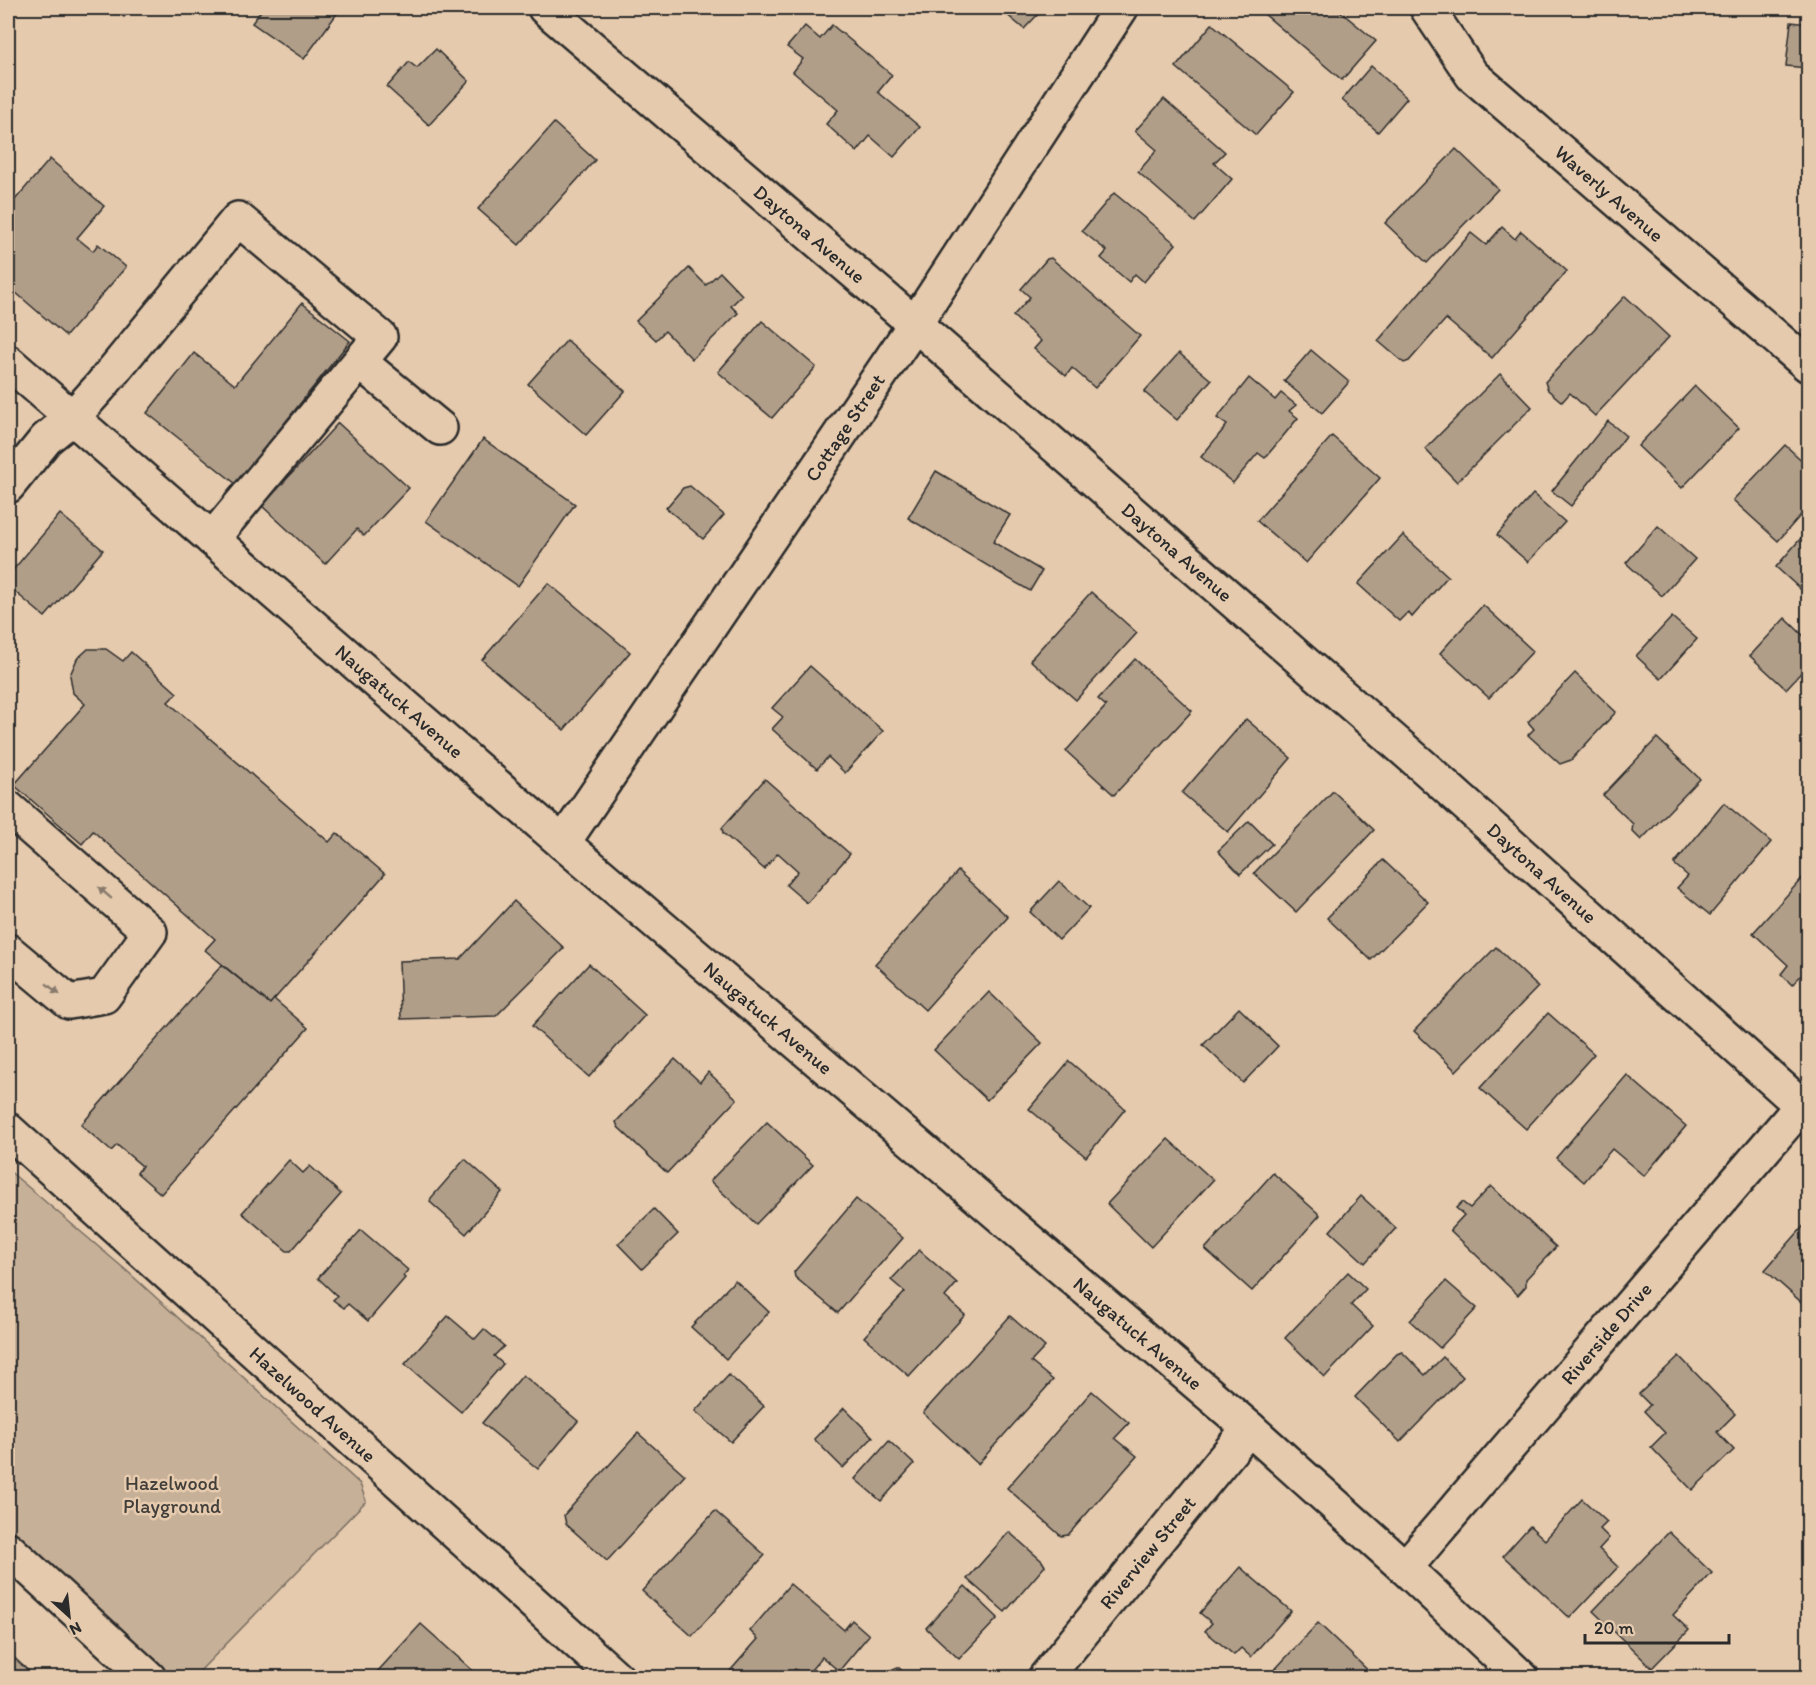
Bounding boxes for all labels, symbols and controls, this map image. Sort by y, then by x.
street label: Waverly Avenue [1550,140,1669,247]
street label: Daytona Avenue [749,180,870,288]
street label: Cottage Street [800,369,890,486]
street label: Daytona Avenue [1117,497,1238,607]
street label: Naugatuck Avenue [330,639,468,763]
street label: Daytona Avenue [1482,817,1602,928]
one-way arrow [98,887,113,900]
street label: Naugatuck Avenue [699,956,837,1080]
one-way arrow [45,982,61,995]
street label: Naugatuck Avenue [1069,1272,1207,1395]
street label: Riverside Drive [1556,1277,1657,1390]
street label: Hazelwood Avenue [245,1341,381,1467]
park label: Hazelwood Playground [123,1471,221,1518]
street label: Riverview Street [1094,1491,1201,1614]
north arrow [39,1586,99,1646]
scale bar [1585,1607,1729,1645]
text: 20 m [1594,1617,1634,1639]
text: N [66,1618,85,1640]

